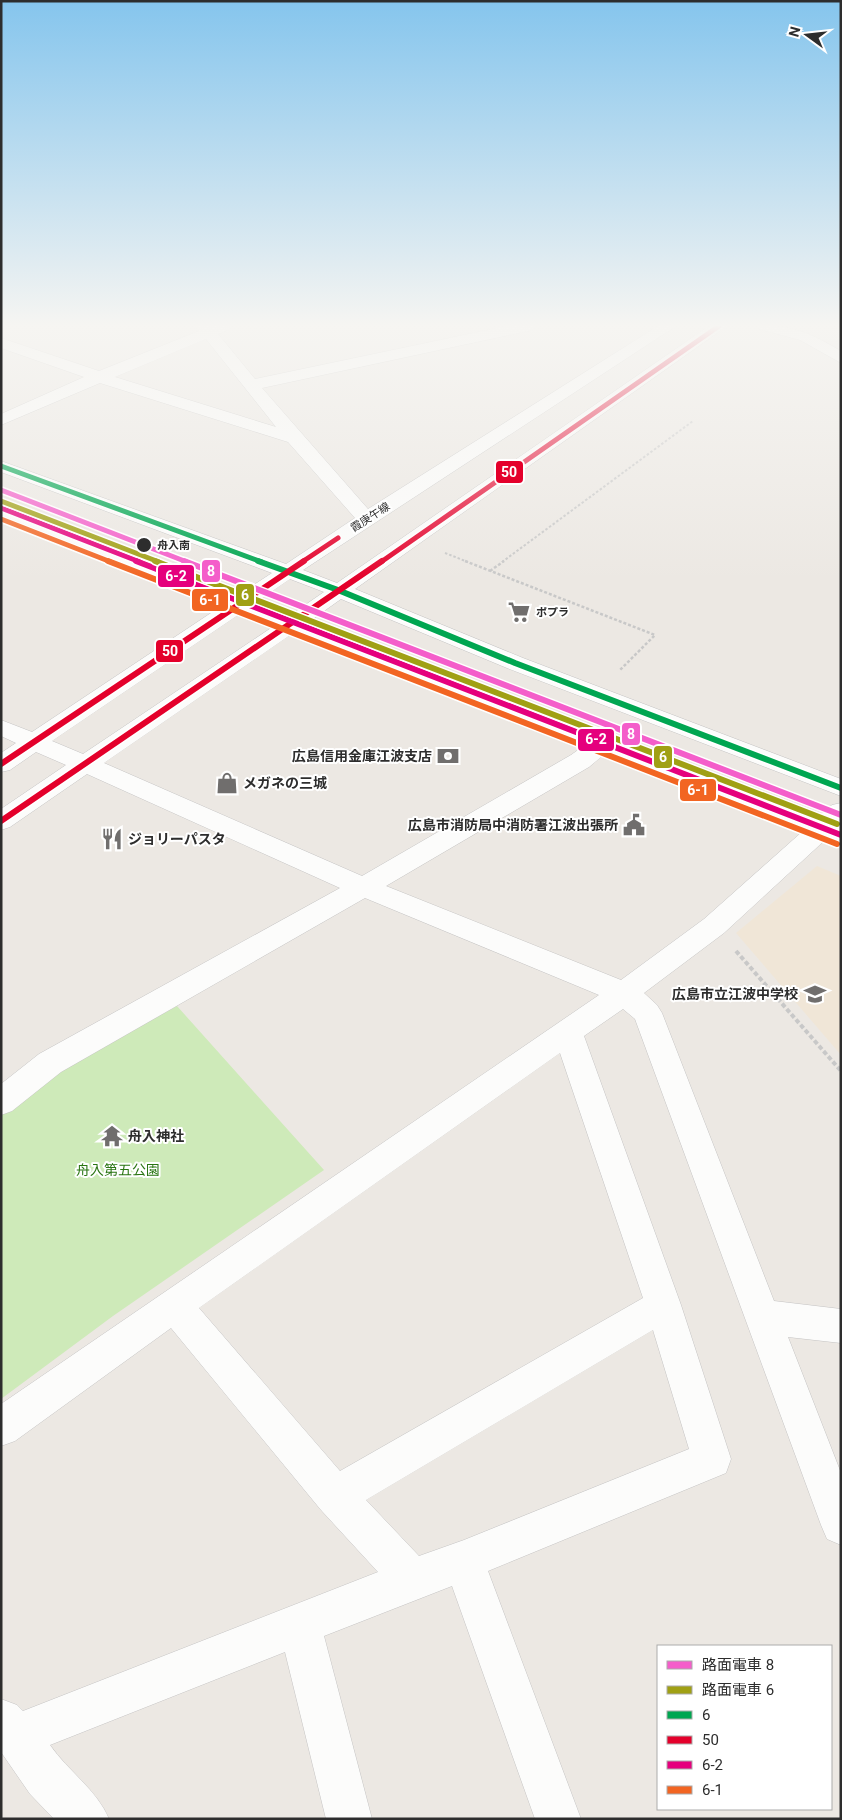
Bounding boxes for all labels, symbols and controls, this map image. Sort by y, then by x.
north arrow [782,10,832,60]
text: N [785,25,803,38]
line badge: 50 [495,460,524,484]
text: 50 [501,464,517,480]
street label: 霞庚午線 [348,500,392,535]
marker: 舟入南 [135,536,153,554]
place label: 舟入南 [157,539,190,552]
line badge: 8 [201,559,221,583]
text: 8 [207,563,215,579]
line badge: 6-2 [157,564,195,588]
text: 6-2 [165,568,187,584]
line badge: 6 [235,583,255,607]
text: 6 [241,587,249,603]
line badge: 6-1 [191,588,229,612]
text: 6-1 [199,592,221,608]
supermarket icon: ポプラ [506,599,532,625]
place label: ポプラ [536,606,569,619]
line badge: 50 [155,639,184,663]
text: 50 [162,643,178,659]
line badge: 8 [621,722,641,746]
text: 8 [627,726,635,742]
line badge: 6-2 [577,728,615,752]
text: 6-2 [585,731,607,747]
bank icon: 広島信用金庫江波支店 [435,743,461,769]
line badge: 6 [653,745,673,769]
place label: 広島信用金庫江波支店 [292,748,432,764]
text: 6 [659,749,667,765]
shop icon: メガネの三城 [214,770,240,796]
place label: メガネの三城 [243,775,327,791]
line badge: 6-1 [679,778,717,802]
text: 6-1 [687,782,709,798]
public building icon: 広島市消防局中消防署江波出張所 [621,812,647,838]
place label: 広島市消防局中消防署江波出張所 [408,817,618,833]
restaurant icon: ジョリーパスタ [99,826,125,852]
place label: ジョリーパスタ [128,831,226,847]
school or university icon: 広島市立江波中学校 [802,981,828,1007]
place label: 広島市立江波中学校 [672,986,798,1002]
temple icon: 舟入神社 [99,1123,125,1149]
place label: 舟入神社 [128,1128,184,1144]
park label: 舟入第五公園 [76,1162,160,1178]
legend [657,1645,832,1810]
text: 路面電車 8 [702,1656,774,1674]
text: 路面電車 6 [702,1681,774,1699]
text: 6 [702,1706,710,1724]
text: 50 [702,1731,719,1749]
text: 6-2 [702,1756,723,1774]
text: 6-1 [702,1781,723,1799]

